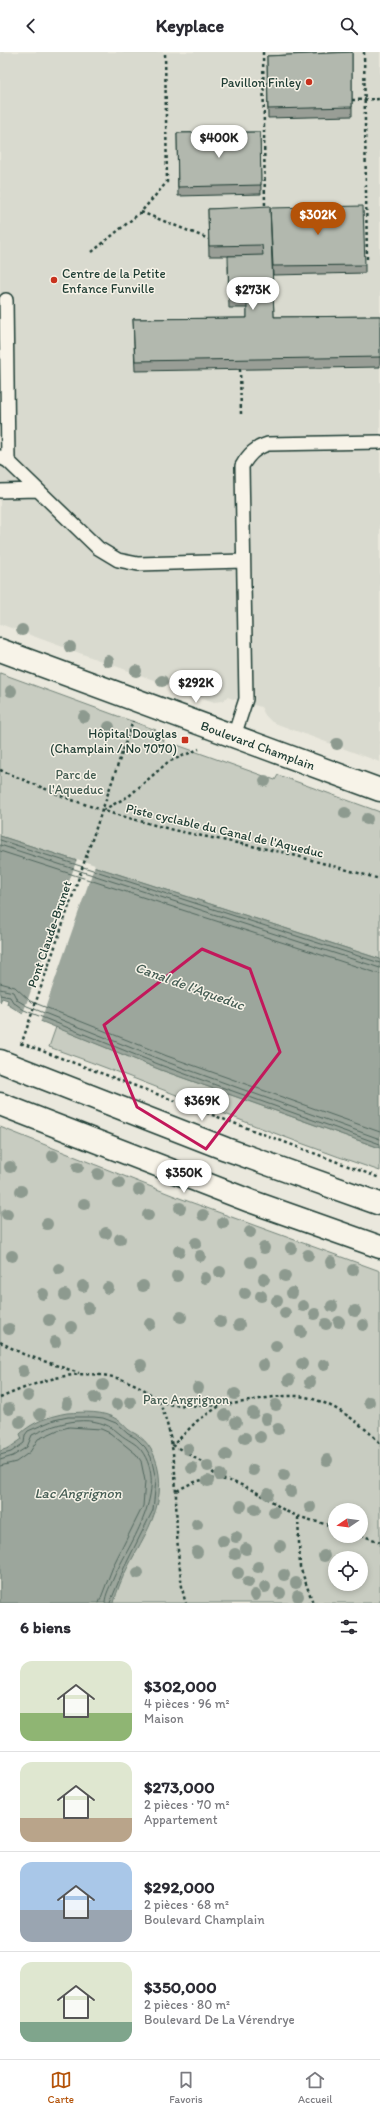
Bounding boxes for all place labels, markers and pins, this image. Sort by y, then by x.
place label: Pavillon Finley [221,75,301,90]
marker: Pavillon Finley [304,77,314,87]
pin: $400K [191,125,247,159]
pin: $302K [290,202,346,236]
place label: Centre de la Petite Enfance Funville [62,266,166,296]
marker: Centre de la Petite Enfance Funville [49,275,59,285]
pin: $273K [225,277,281,311]
pin: $292K [168,670,224,704]
place label: Hôpital Douglas (Champlain / No 7070) [50,726,177,756]
marker: Hôpital Douglas (Champlain / No 7070) [180,735,190,745]
pin: $369K [174,1088,230,1122]
pin: $350K [156,1160,212,1194]

